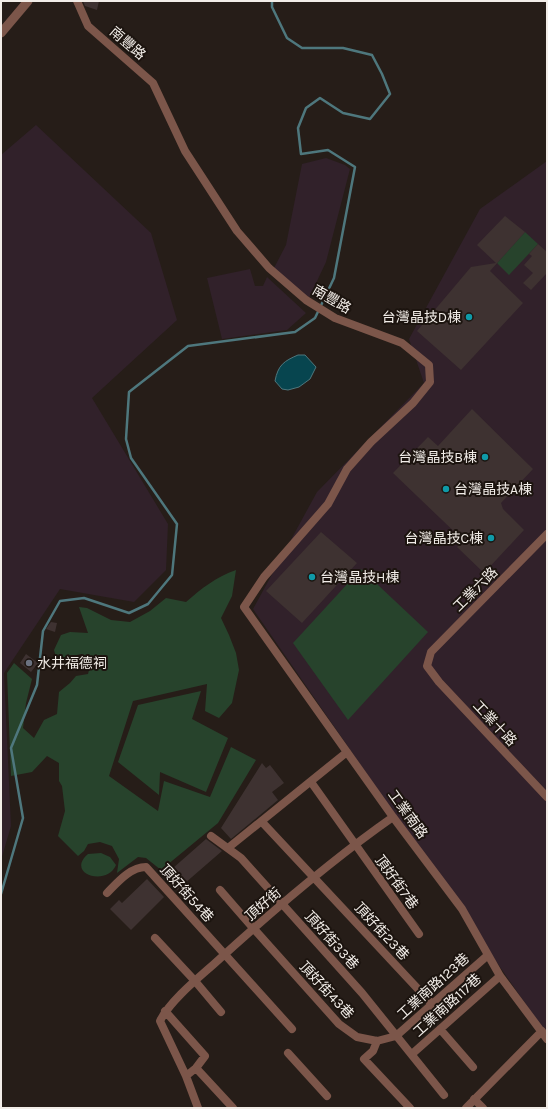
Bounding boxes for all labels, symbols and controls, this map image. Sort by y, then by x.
street label: 南豐路 [106,23,149,64]
street label: 南豐路 [309,282,354,317]
place label: 台灣晶技D棟 [382,309,461,326]
marker: 台灣晶技D棟 [464,312,474,322]
place label: 台灣晶技B棟 [398,449,477,466]
marker: 台灣晶技B棟 [480,452,490,462]
place label: 台灣晶技A棟 [454,481,532,498]
marker: 台灣晶技A棟 [441,484,451,494]
place label: 台灣晶技C棟 [404,530,483,547]
marker: 台灣晶技C棟 [486,533,496,543]
street label: 工業六路 [450,564,501,615]
place label: 台灣晶技H棟 [320,569,399,586]
marker: 台灣晶技H棟 [307,572,317,582]
place label: 水井福德祠 [37,655,107,672]
marker: 水井福德祠 [24,658,34,668]
street label: 工業十路 [469,697,520,750]
street label: 工業南路 [384,787,431,842]
street label: 頂好街7巷 [371,852,422,913]
street label: 頂好街54巷 [156,861,217,926]
street label: 頂好街 [242,884,285,925]
street label: 頂好街23巷 [351,899,413,964]
street label: 頂好街33巷 [301,908,362,973]
street label: 工業南路123巷 [394,950,473,1023]
street label: 頂好街43巷 [296,958,357,1023]
street label: 工業南路117巷 [410,970,485,1040]

